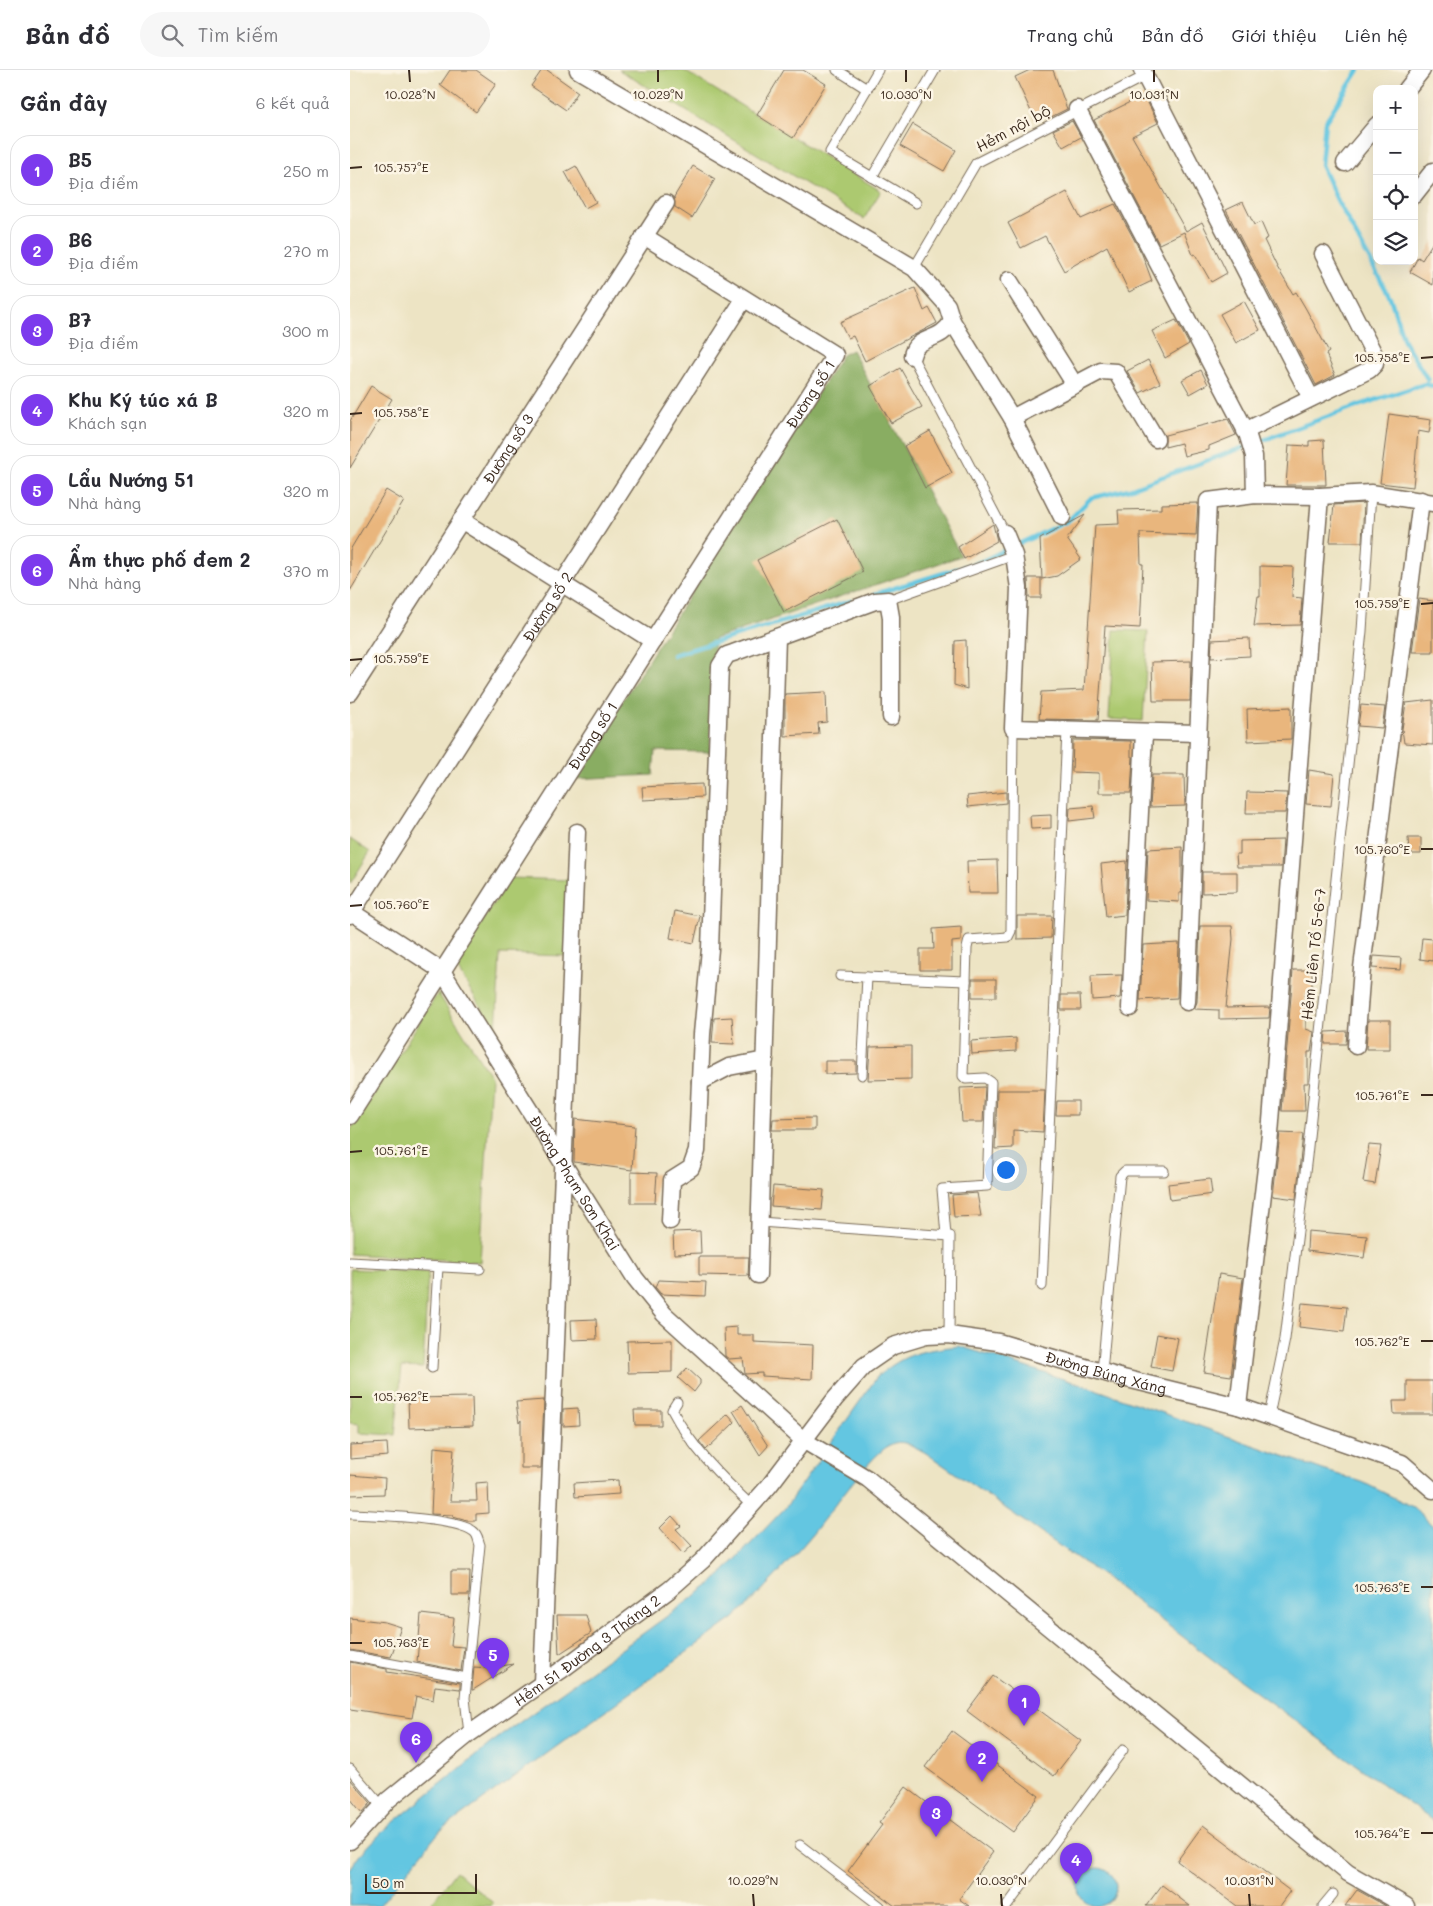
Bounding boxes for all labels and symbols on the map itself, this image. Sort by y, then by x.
text: 10.028°N [384,86,436,102]
text: 10.029°N [633,86,683,102]
text: 10.030°N [880,86,932,102]
text: 10.031°N [1129,86,1179,102]
street label: Hẻm nội bộ [972,100,1054,156]
text: 105.757°E [373,159,429,175]
text: 105.758°E [1354,349,1410,365]
street label: Đường số 1 [781,356,839,432]
text: 105.758°E [373,404,429,420]
street label: Đường số 3 [478,409,538,487]
street label: Đường số 2 [517,568,577,645]
text: 105.759°E [1354,595,1410,611]
text: 105.759°E [373,650,429,666]
street label: Đường số 1 [563,698,622,774]
text: 105.760°E [1354,841,1410,857]
street label: Hẻm Liên Tổ 5-6-7 [1296,887,1330,1021]
text: 105.760°E [373,896,429,912]
text: 105.761°E [1355,1087,1409,1103]
street label: Đường Phạm Sơn Khai [525,1112,625,1254]
text: 105.761°E [374,1142,428,1158]
your location [993,1157,1019,1183]
text: 105.762°E [1354,1333,1410,1349]
street label: Đường Búng Xáng [1043,1346,1169,1398]
text: 105.762°E [373,1388,429,1404]
text: 105.763°E [1354,1579,1410,1595]
street label: Hẻm 51 Đường 3 Tháng 2 [510,1590,664,1710]
text: 105.763°E [373,1634,429,1650]
pin: 5 [477,1638,509,1679]
pin: 1 [1008,1685,1040,1726]
pin: 6 [400,1722,432,1763]
pin: 2 [966,1741,998,1782]
pin: 3 [920,1796,952,1837]
text: 105.764°E [1354,1825,1410,1841]
pin: 4 [1060,1843,1092,1884]
scale bar [365,1871,478,1894]
text: 10.029°N [728,1872,778,1888]
text: 10.030°N [975,1872,1027,1888]
text: 10.031°N [1224,1872,1274,1888]

